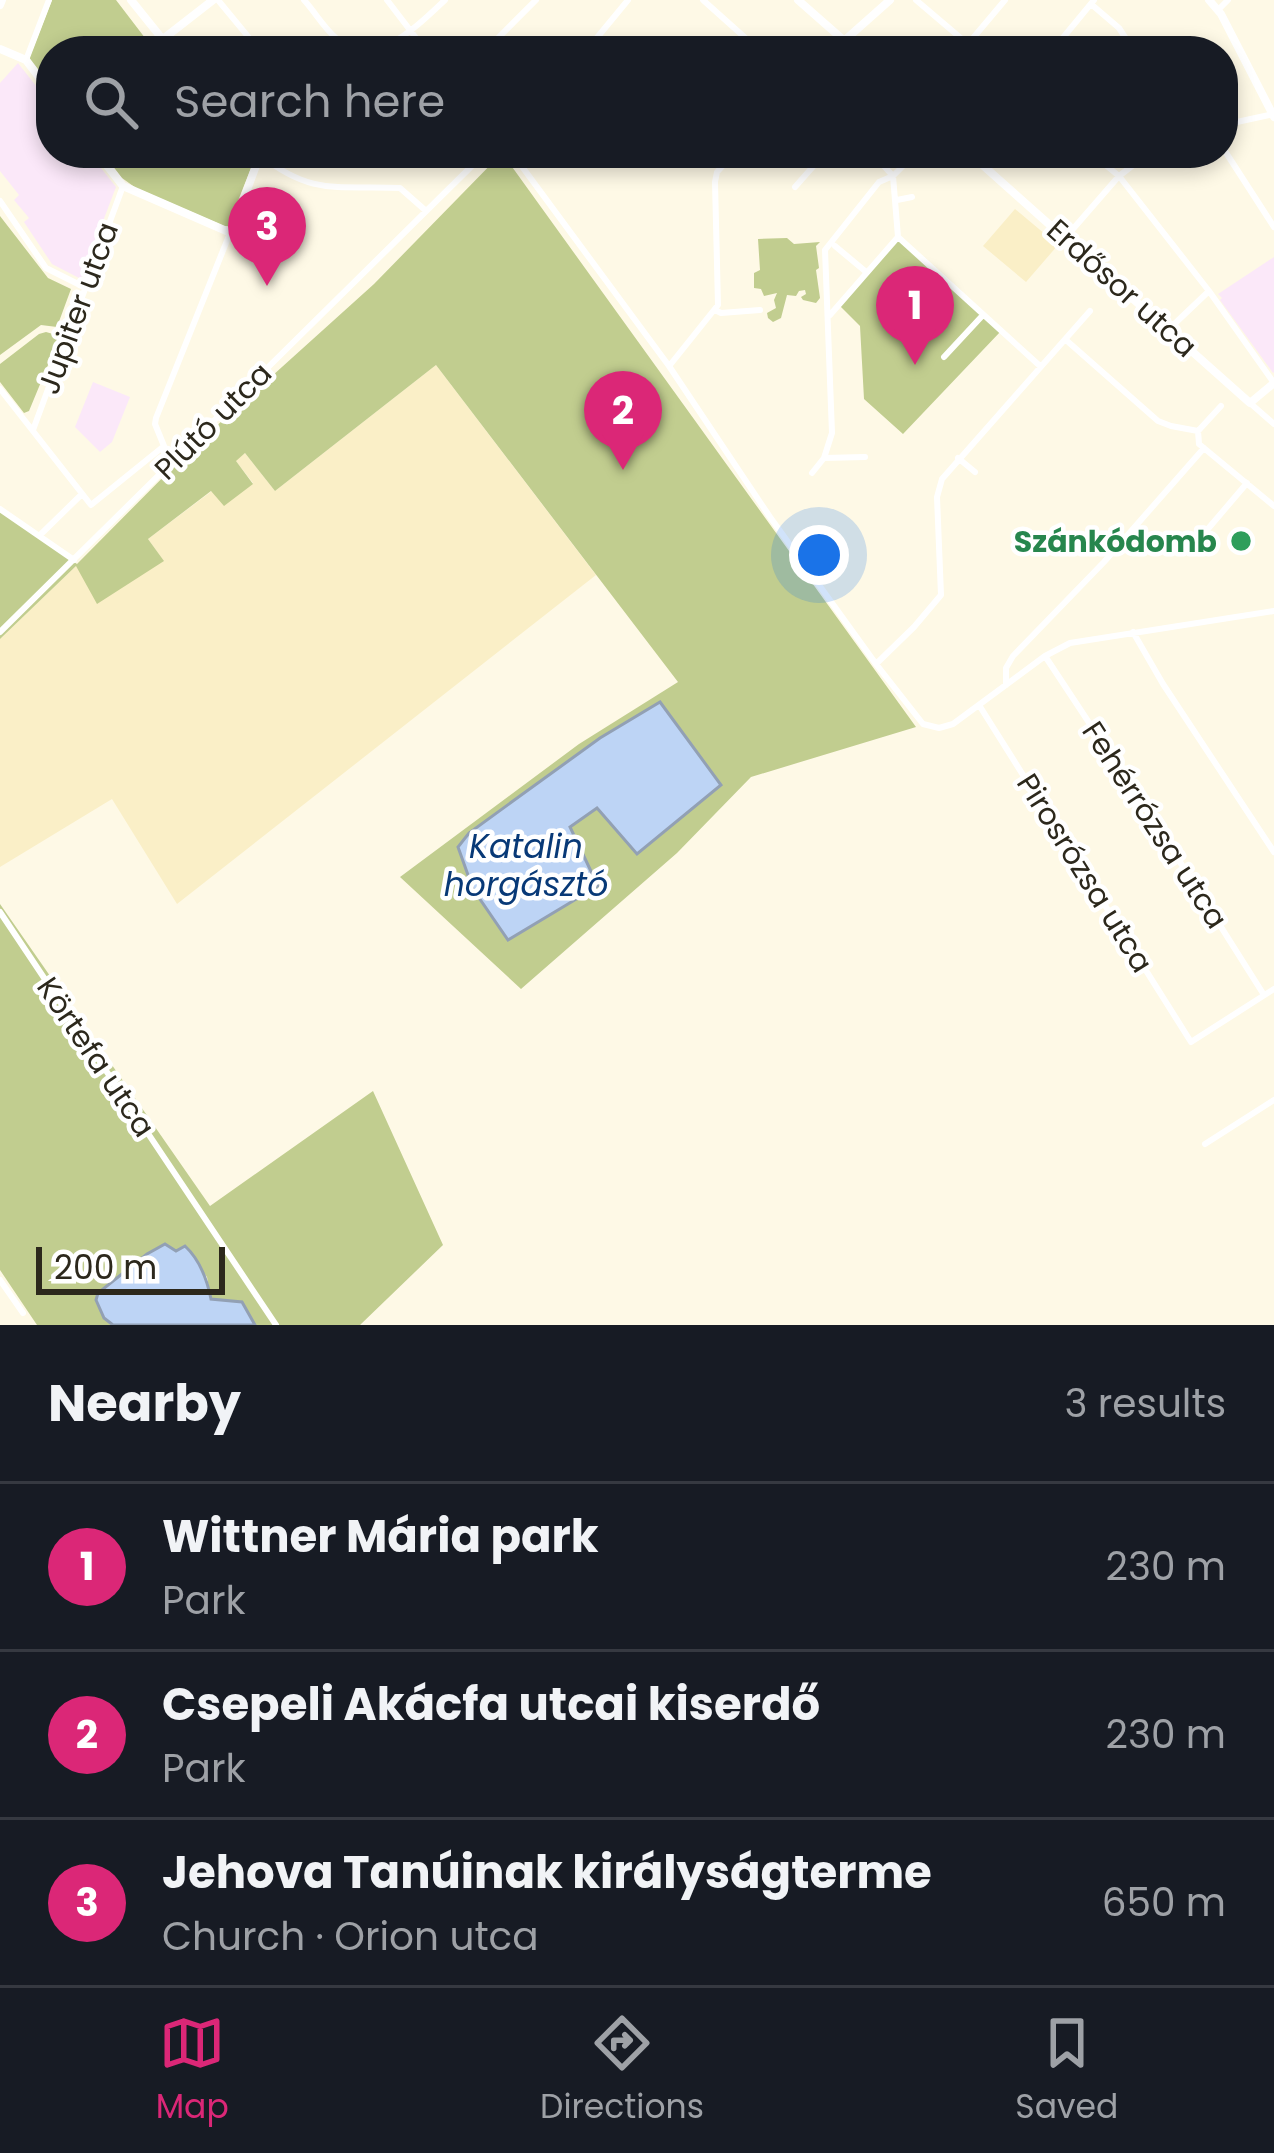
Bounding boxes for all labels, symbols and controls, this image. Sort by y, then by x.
search box [36,36,1238,168]
icon: search [78,69,144,135]
text: Search here [174,70,445,133]
pin: 3 [228,187,306,286]
street label: Erdősor utca [1037,209,1207,367]
street label: Jupiter utca [27,216,129,400]
pin: 1 [876,266,954,365]
street label: Plútó utca [145,353,281,489]
pin: 2 [584,371,662,470]
place label: Szánkódomb [1014,520,1217,563]
your location [789,525,849,585]
marker: Szánkódomb [1228,528,1254,554]
street label: Fehérrózsa utca [1072,713,1238,937]
street label: Pirosrózsa utca [1007,765,1163,981]
water label: Katalin horgásztó [444,823,608,908]
street label: Körtefa utca [27,968,165,1146]
scale bar [36,1241,225,1294]
text: 200 m [54,1244,157,1291]
text: Nearby [48,1367,241,1439]
text: 3 results [1064,1376,1226,1431]
text: Wittner Mária park [162,1505,599,1568]
text: 1 [80,1539,94,1594]
text: 230 m [1106,1539,1226,1594]
text: Park [162,1573,246,1628]
text: Csepeli Akácfa utcai kiserdő [162,1673,820,1736]
text: 2 [76,1707,98,1762]
text: 230 m [1106,1707,1226,1762]
text: Park [162,1741,246,1796]
text: Jehova Tanúinak királyságterme [162,1841,932,1904]
text: 3 [75,1875,99,1930]
text: 650 m [1102,1875,1226,1930]
text: Church · Orion utca [162,1909,539,1964]
tab: Map [156,2010,229,2132]
tab: Directions [540,2010,704,2132]
tab: Saved [1015,2010,1118,2132]

